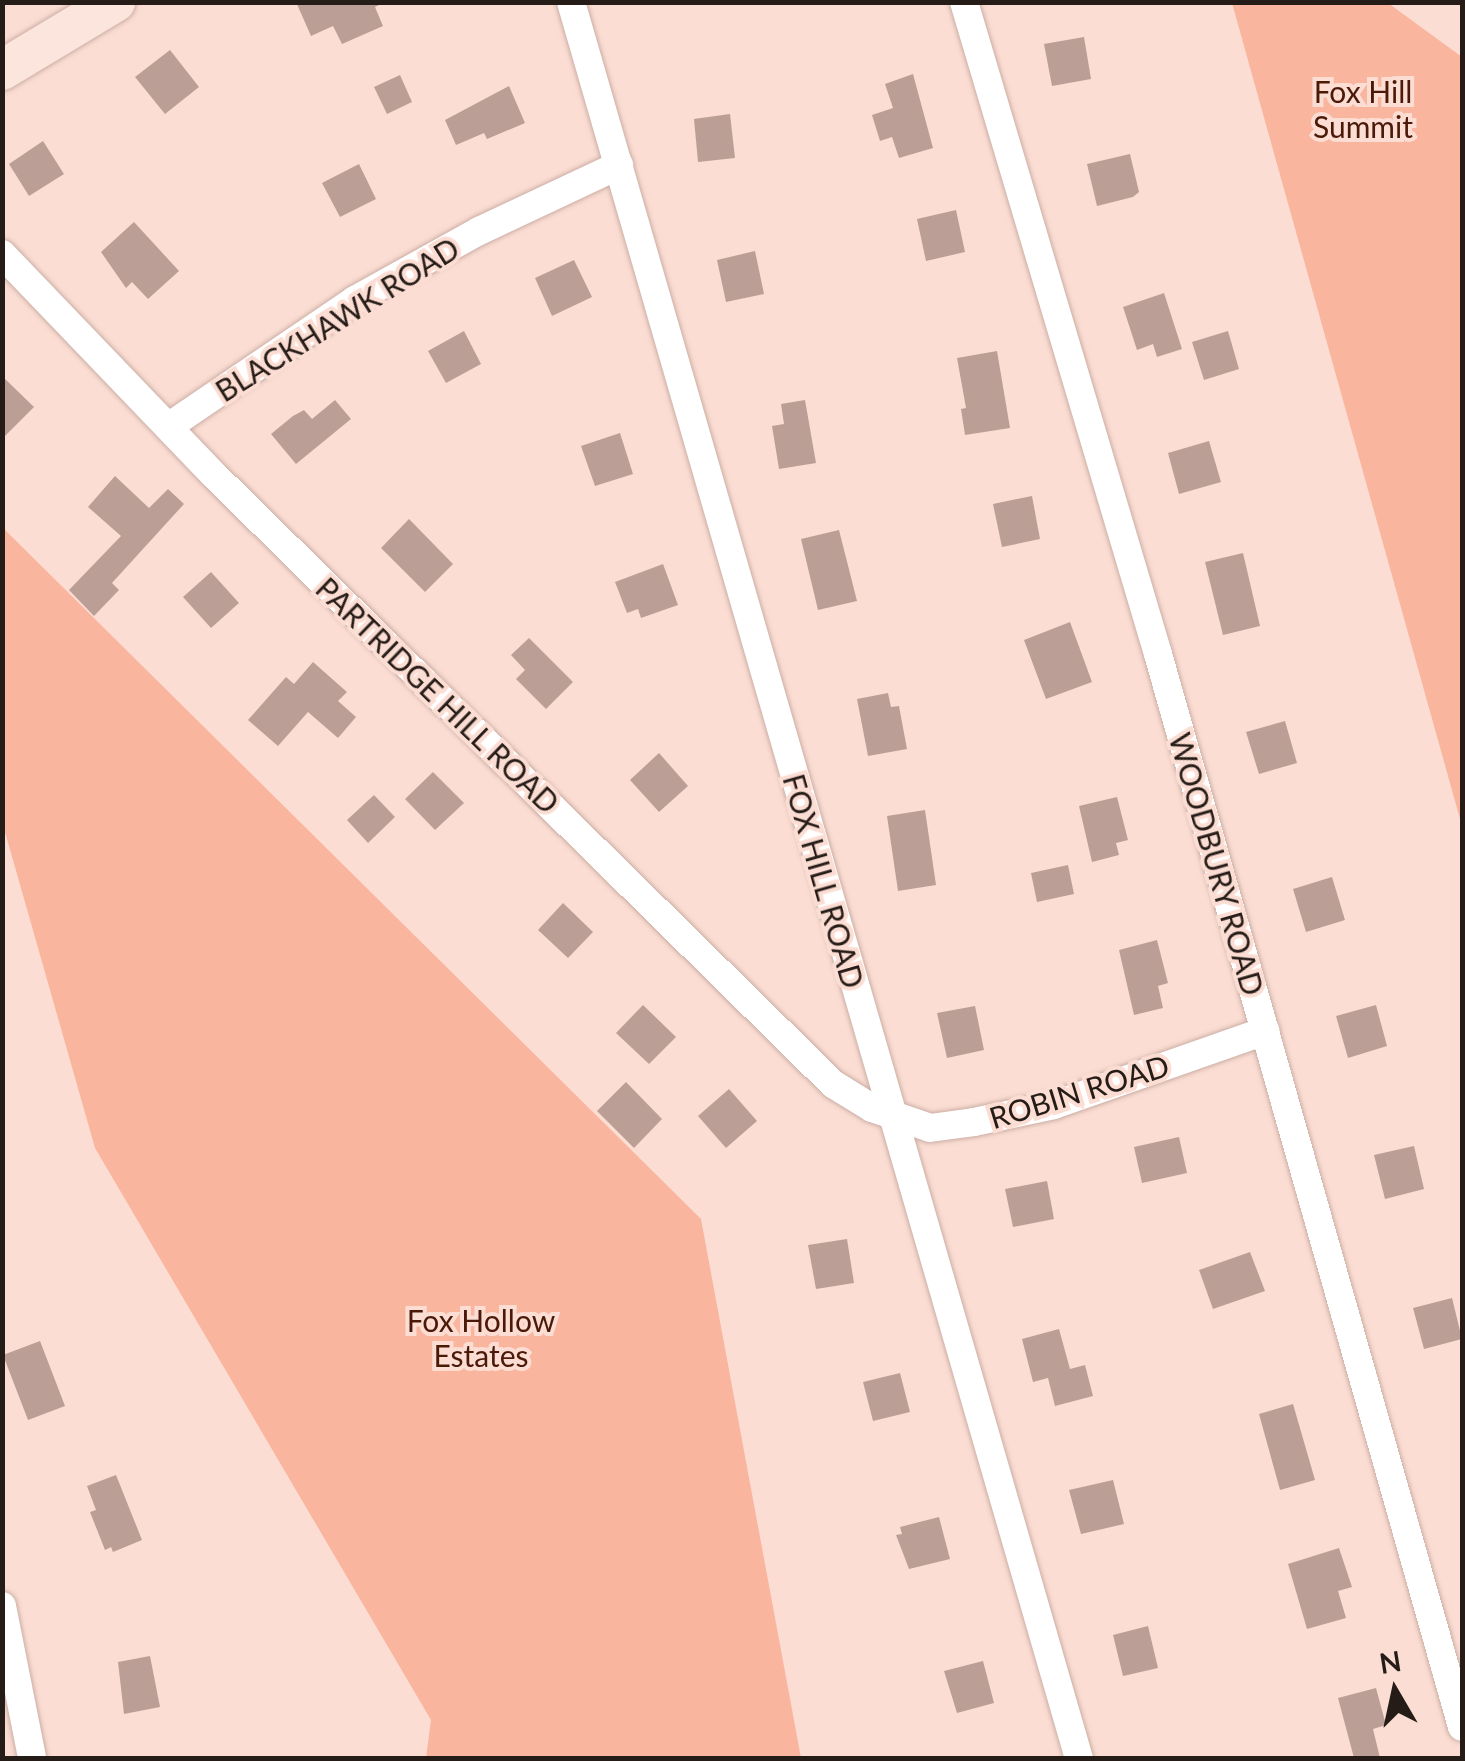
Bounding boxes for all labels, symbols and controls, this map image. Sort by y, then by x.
park label: Fox Hill Summit [1313,73,1413,144]
street label: BLACKHAWK ROAD [209,230,465,408]
street label: PARTRIDGE HILL ROAD [309,569,567,821]
street label: WOODBURY ROAD [1162,728,1272,1000]
street label: FOX HILL ROAD [776,769,872,993]
street label: ROBIN ROAD [985,1047,1173,1135]
park label: Fox Hollow Estates [407,1302,555,1372]
north arrow [1345,1641,1445,1741]
text: N [1377,1643,1404,1680]

